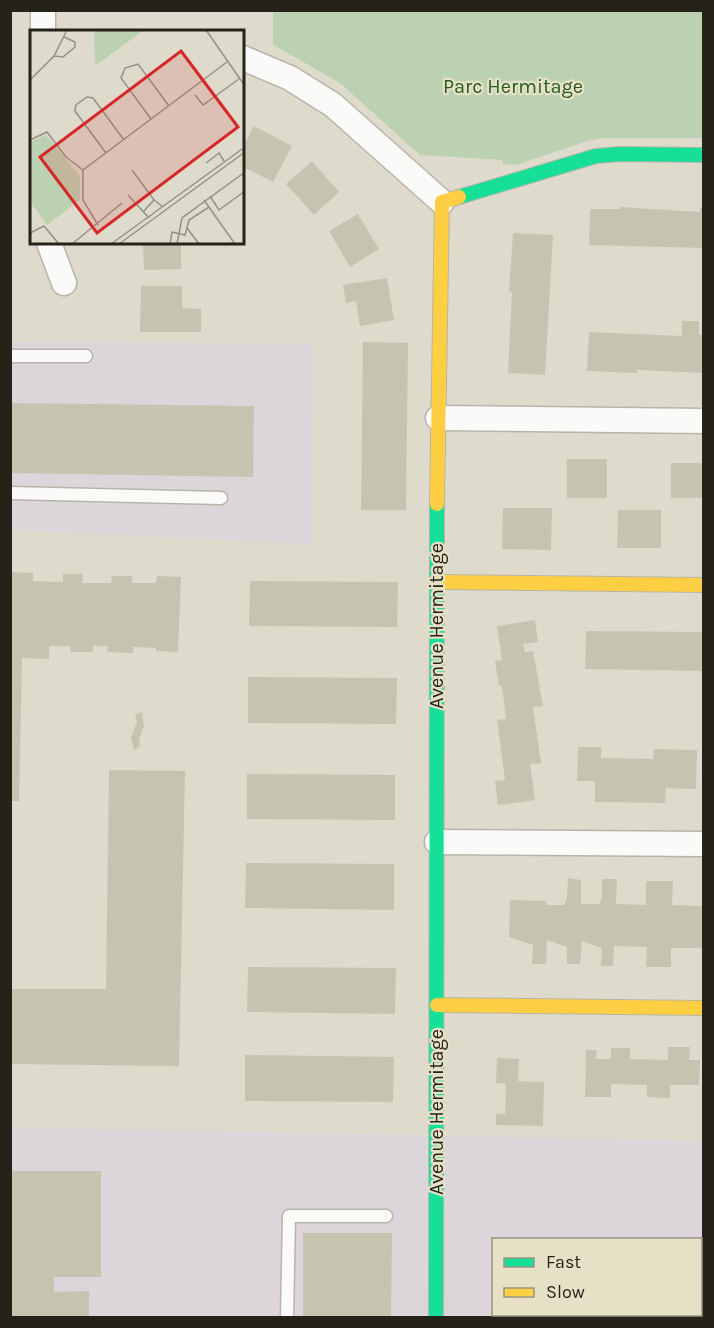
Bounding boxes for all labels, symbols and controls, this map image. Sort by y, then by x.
inset map [30,30,244,244]
park label: Parc Hermitage [443,75,583,98]
street label: Avenue Hermitage [425,543,448,709]
street label: Avenue Hermitage [425,1029,448,1195]
legend [492,1238,702,1316]
text: Fast [546,1251,581,1273]
text: Slow [546,1281,585,1303]

